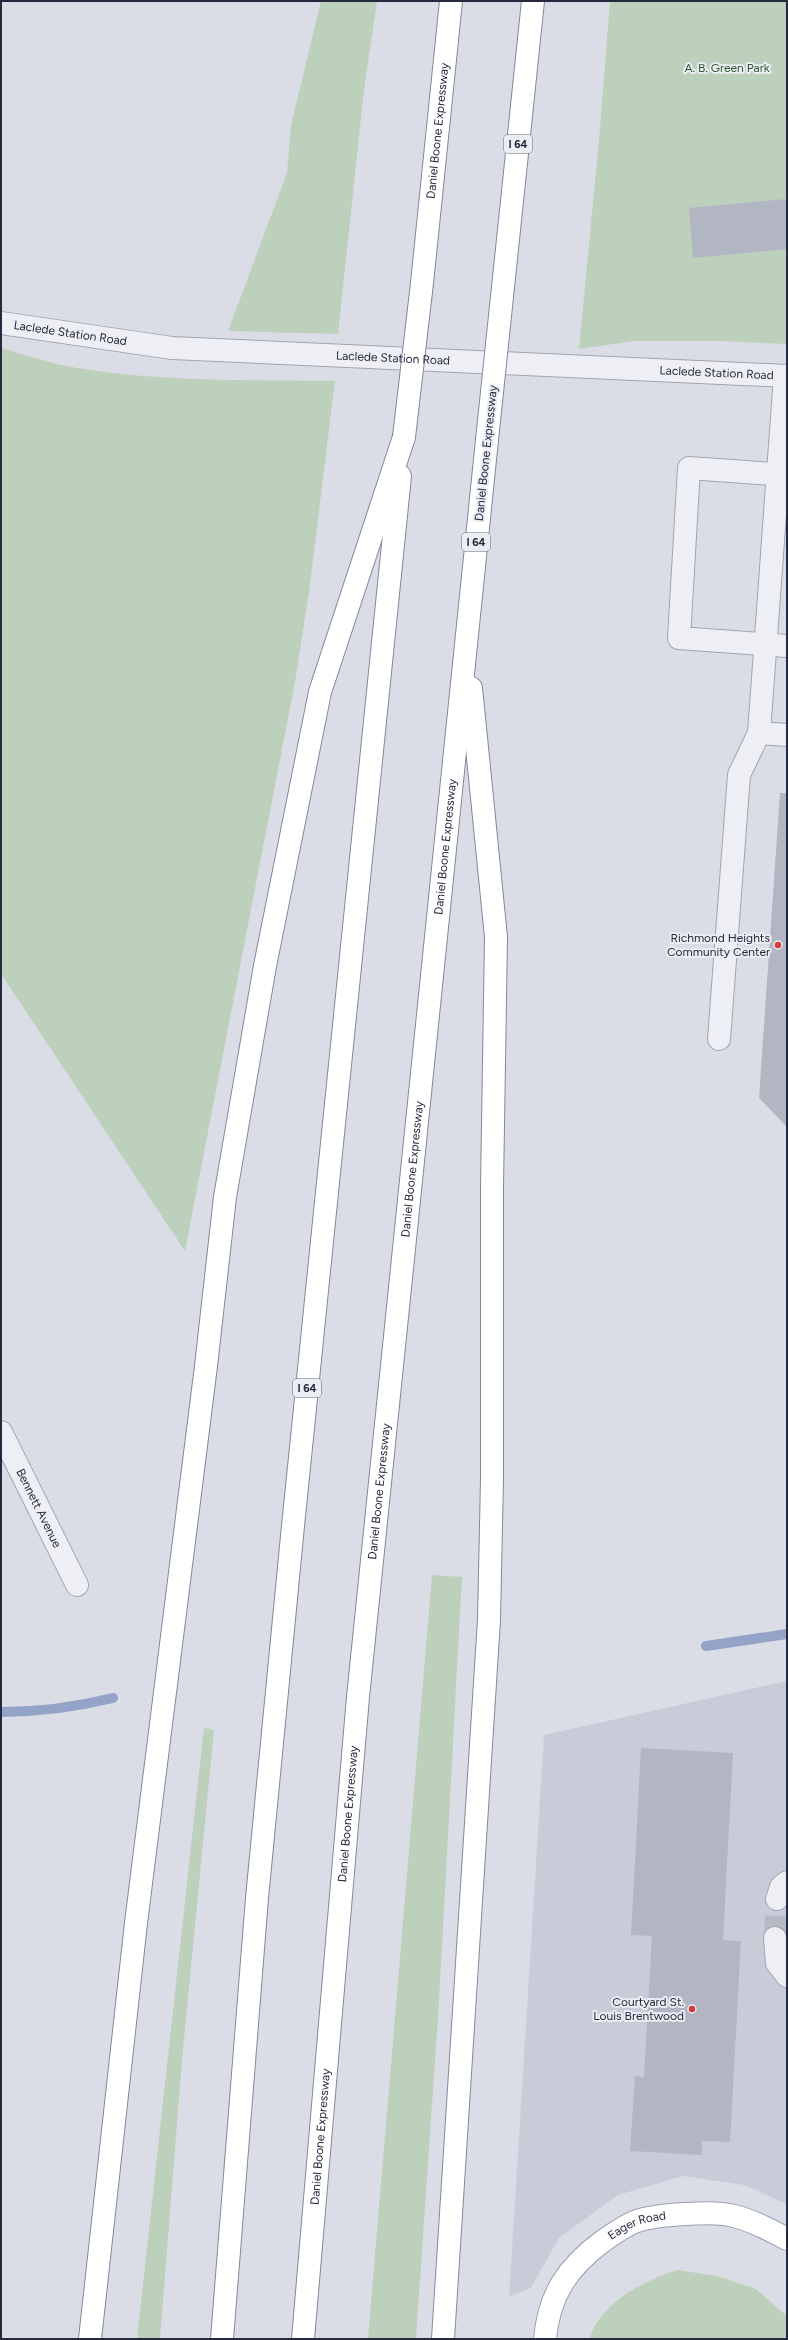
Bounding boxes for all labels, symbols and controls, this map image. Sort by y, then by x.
street label: Daniel Boone Expressway [424,61,452,200]
park label: A. B. Green Park [684,61,770,75]
road number: I 64 [504,135,532,153]
street label: Laclede Station Road [13,318,128,348]
street label: Laclede Station Road [336,348,450,368]
street label: Laclede Station Road [659,363,774,382]
street label: Daniel Boone Expressway [472,384,500,522]
road number: I 64 [462,533,490,551]
street label: Daniel Boone Expressway [431,777,459,916]
place label: Richmond Heights Community Center [667,931,770,959]
marker: Richmond Heights Community Center [773,940,783,950]
street label: Daniel Boone Expressway [398,1100,426,1238]
road number: I 64 [293,1379,321,1397]
street label: Daniel Boone Expressway [365,1422,393,1560]
street label: Bennett Avenue [13,1466,65,1550]
street label: Daniel Boone Expressway [335,1744,361,1883]
place label: Courtyard St. Louis Brentwood [593,1995,684,2023]
marker: Courtyard St. Louis Brentwood [687,2004,697,2014]
street label: Daniel Boone Expressway [308,2067,333,2206]
street label: Eager Road [605,2209,667,2243]

